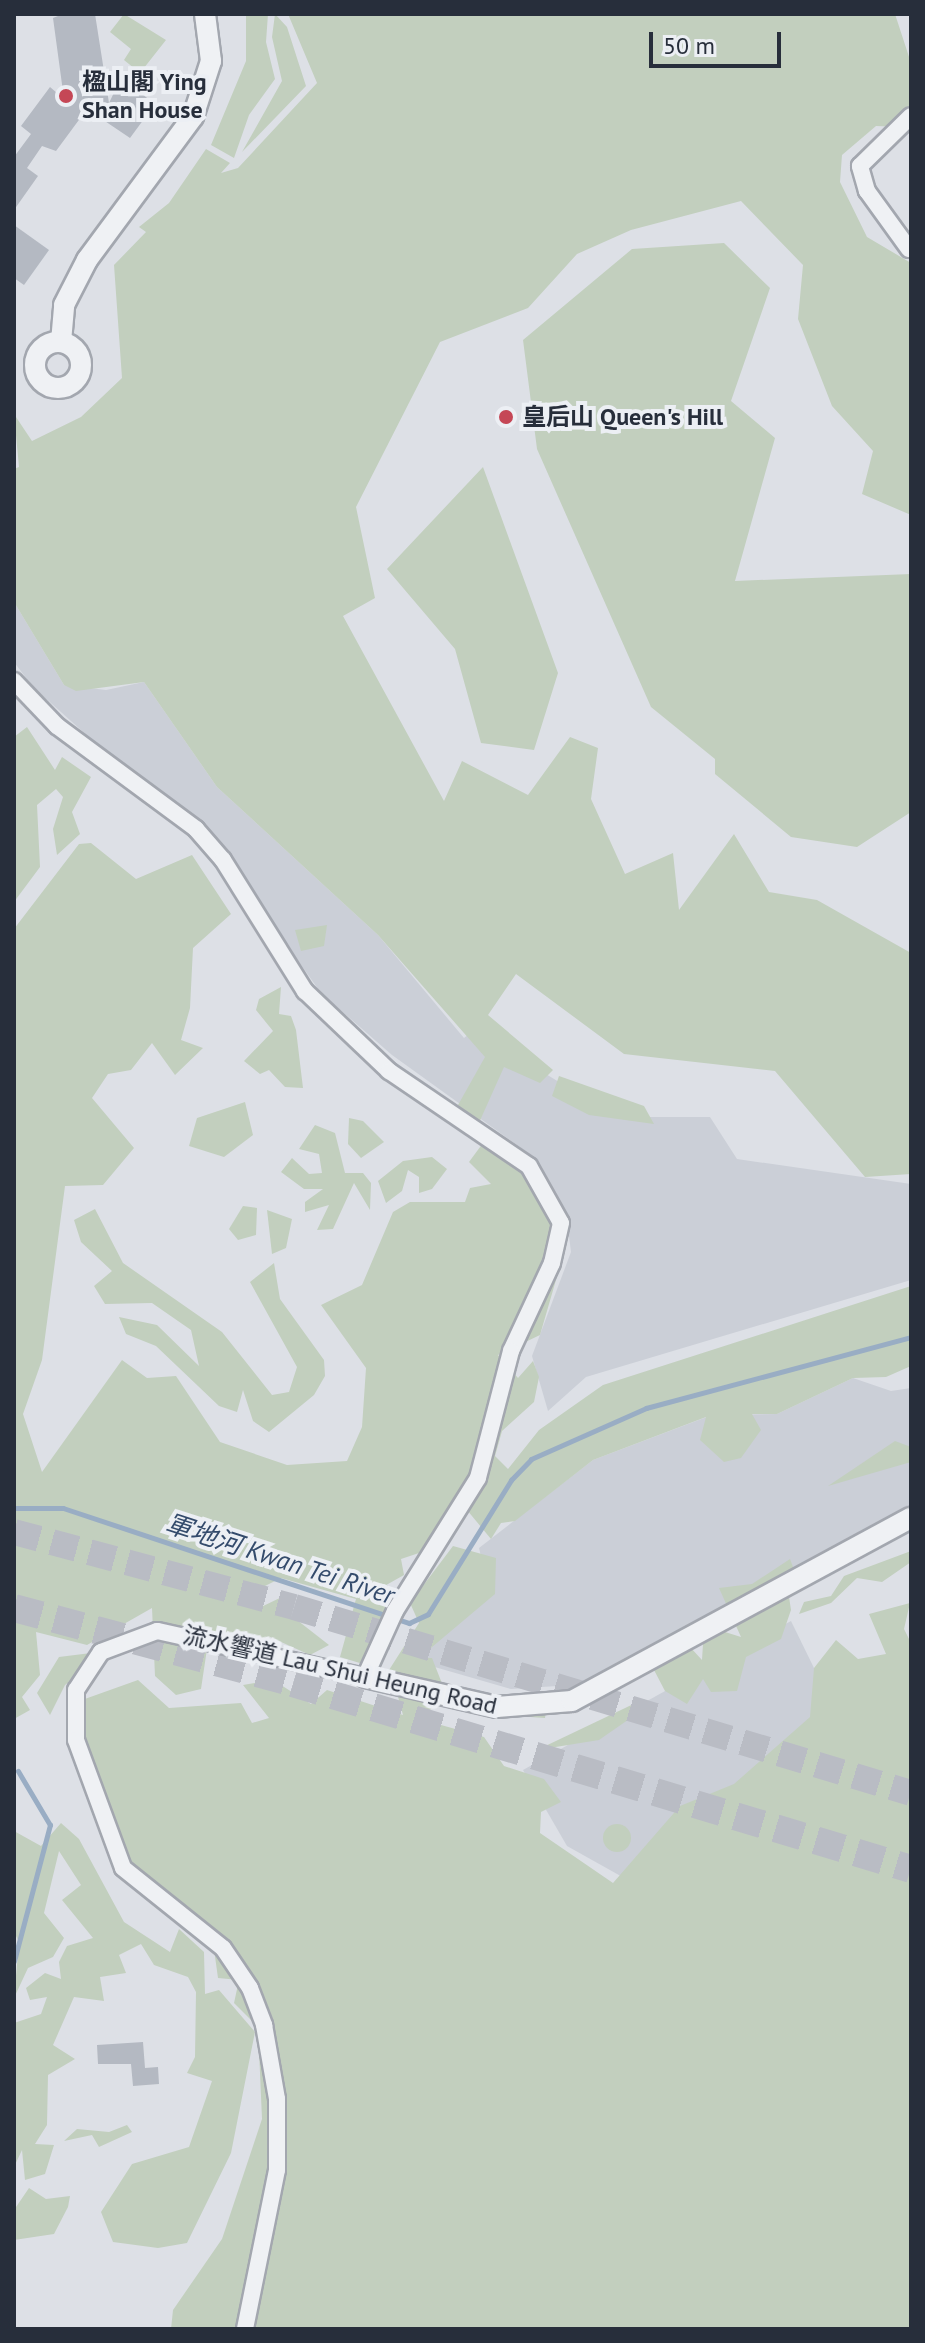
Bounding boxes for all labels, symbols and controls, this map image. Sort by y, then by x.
scale bar [653,16,785,66]
text: 50 m [663,30,715,61]
place label: 楹山閣 Ying Shan House [82,68,207,124]
marker: 楹山閣 Ying Shan House [57,87,75,105]
place label: 皇后山 Queen's Hill [522,403,723,431]
marker: 皇后山 Queen's Hill [497,408,515,426]
water label: 軍地河 Kwan Tei River [161,1507,399,1611]
street label: 流水響道 Lau Shui Heung Road [180,1620,500,1720]

